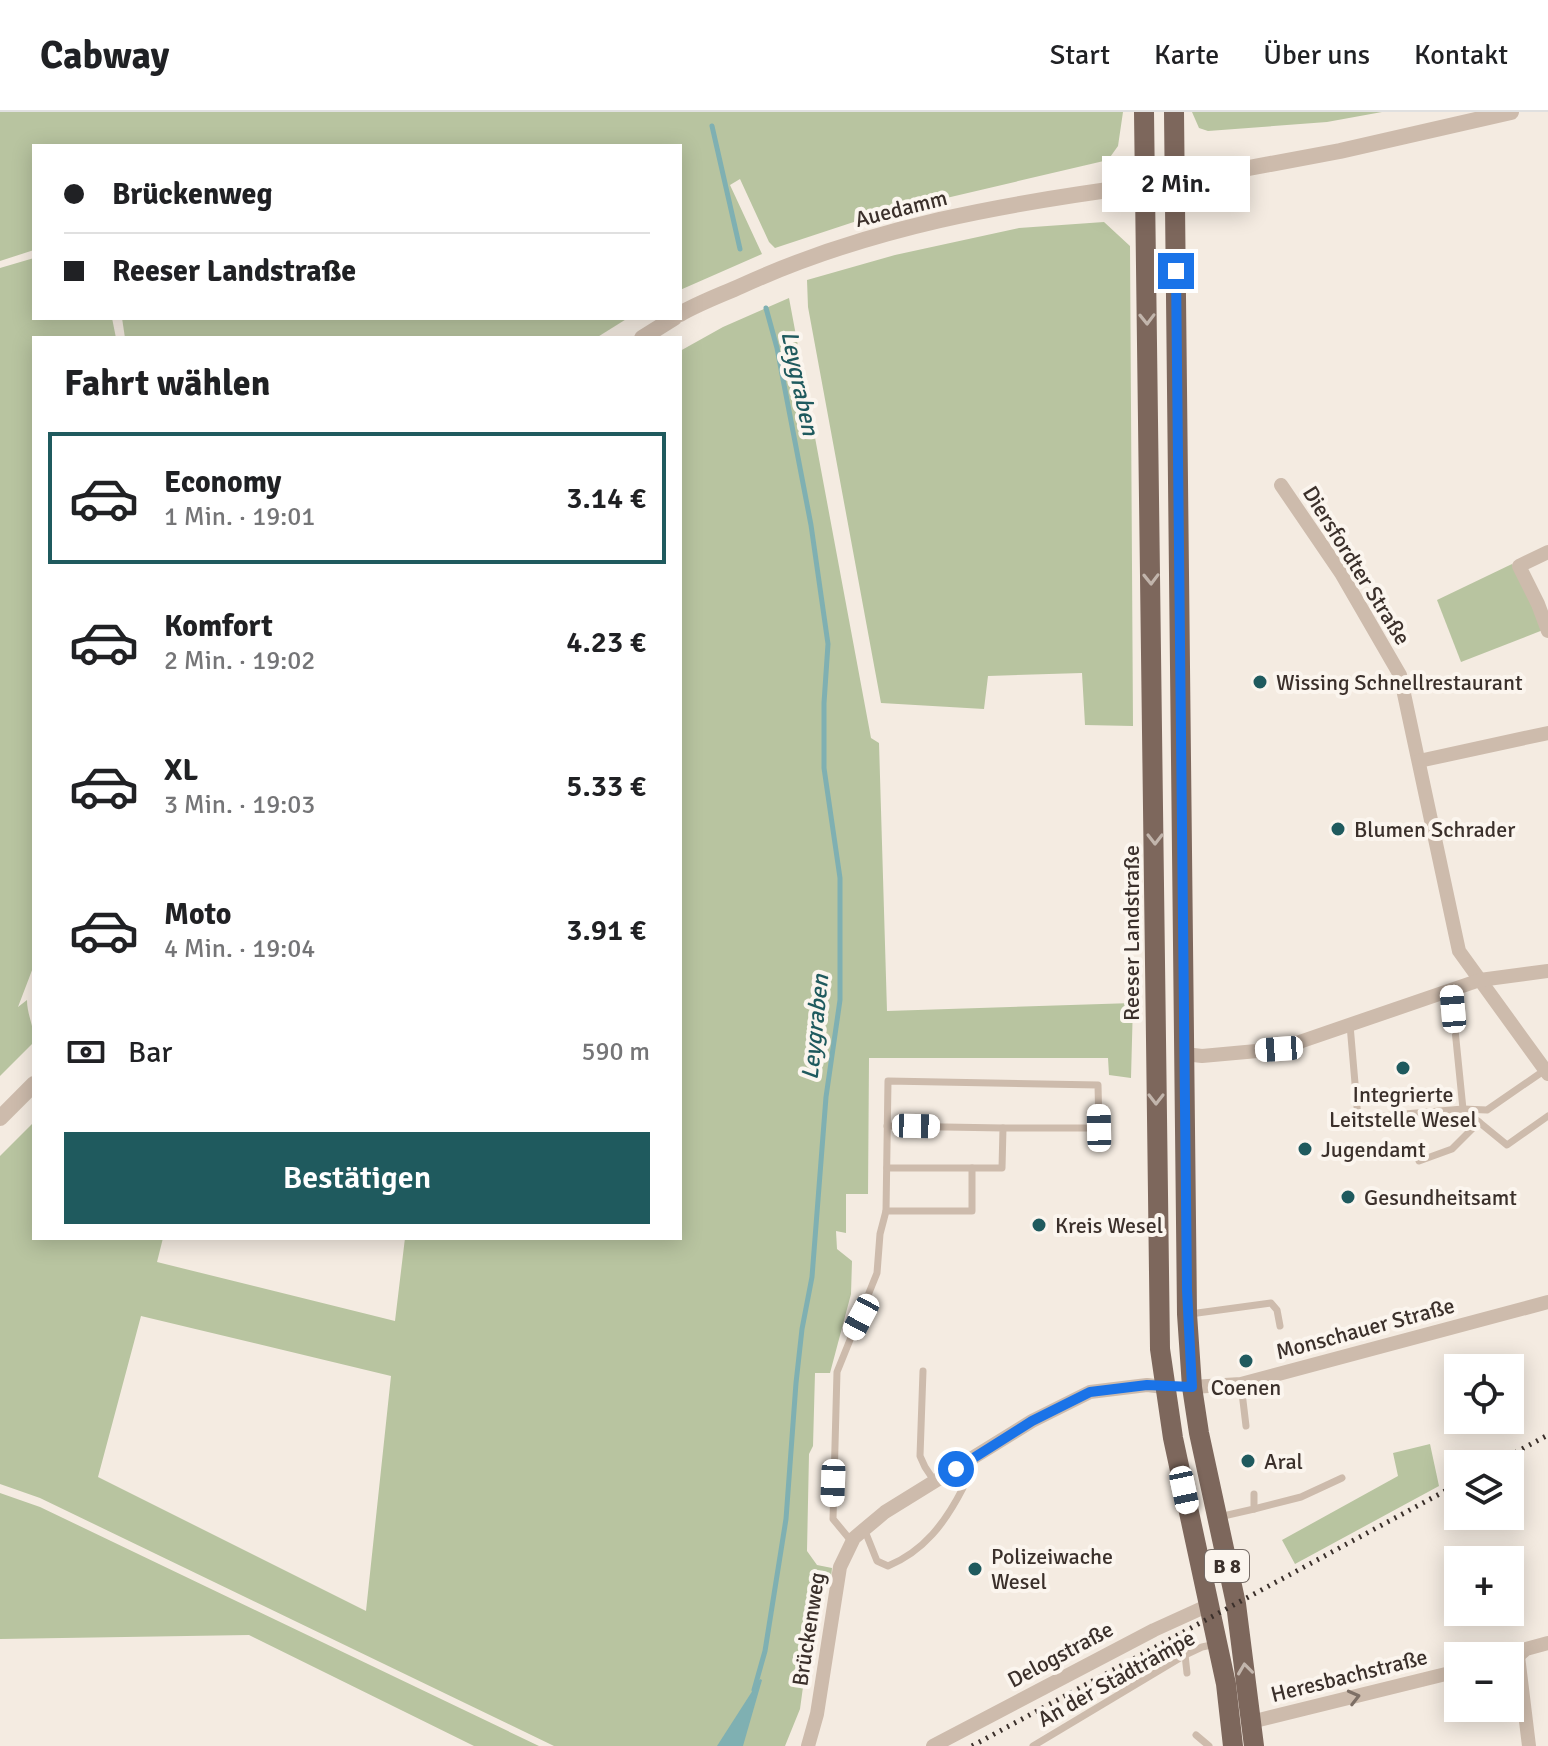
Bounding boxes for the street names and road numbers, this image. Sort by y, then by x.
street label: Auedamm [852,184,950,233]
street label: Diersfordter Straße [1297,481,1416,650]
street label: Reeser Landstraße [1118,845,1145,1021]
street label: Monschauer Straße [1273,1292,1458,1365]
road number: B 8 [1205,1550,1249,1582]
street label: Brückenweg [786,1570,831,1688]
street label: Delogstraße [1003,1615,1118,1694]
street label: An der Stadtrampe [1033,1624,1200,1733]
street label: Heresbachstraße [1268,1643,1430,1708]

